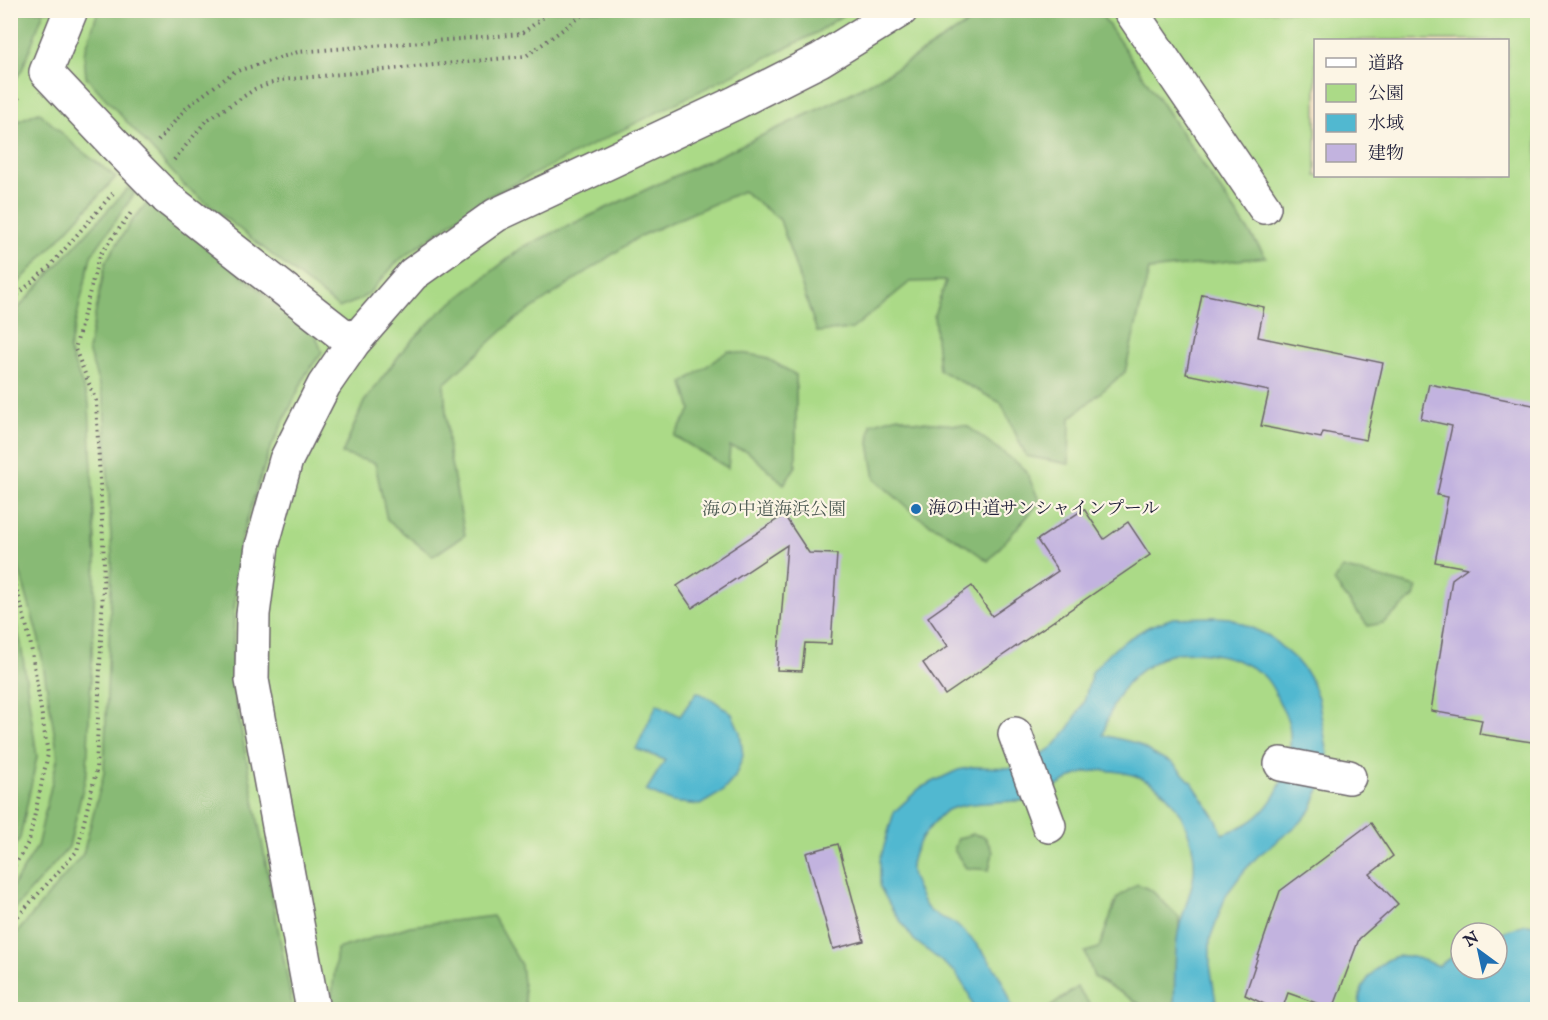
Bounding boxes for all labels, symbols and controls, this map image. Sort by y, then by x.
legend [1314,39,1509,177]
text: 道路 [1368,53,1404,76]
text: 公園 [1368,83,1404,106]
text: 水域 [1368,113,1404,136]
text: 建物 [1368,143,1404,166]
place label: 海の中道サンシャインプール [928,498,1159,521]
park label: 海の中道海浜公園 [702,499,846,522]
marker: 海の中道サンシャインプール [909,502,923,516]
north arrow [1449,921,1509,981]
text: N [1460,928,1483,953]

